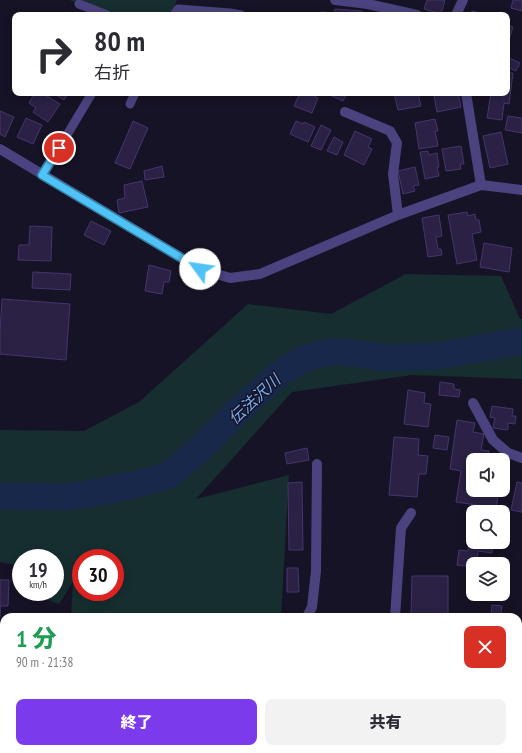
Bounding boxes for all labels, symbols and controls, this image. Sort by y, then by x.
text: 80 m [94,22,145,59]
icon: right [28,28,80,80]
text: 右折 [94,61,130,84]
pin [42,131,76,165]
icon: arrive [48,137,70,159]
position arrow [179,248,221,290]
water label: 伝法沢川 [224,369,286,428]
map controls [466,453,510,601]
button: sound [466,453,510,497]
button: search [466,505,510,549]
speed limit sign: 30 [72,549,124,601]
text: 19 [28,557,48,583]
button: layers [466,557,510,601]
text: km/h [29,578,47,591]
text: 1 分 [16,623,56,654]
button: close [464,626,506,668]
text: 90 m · 21:38 [16,654,73,671]
button: 終了 [16,699,257,745]
button: 共有 [265,699,506,745]

